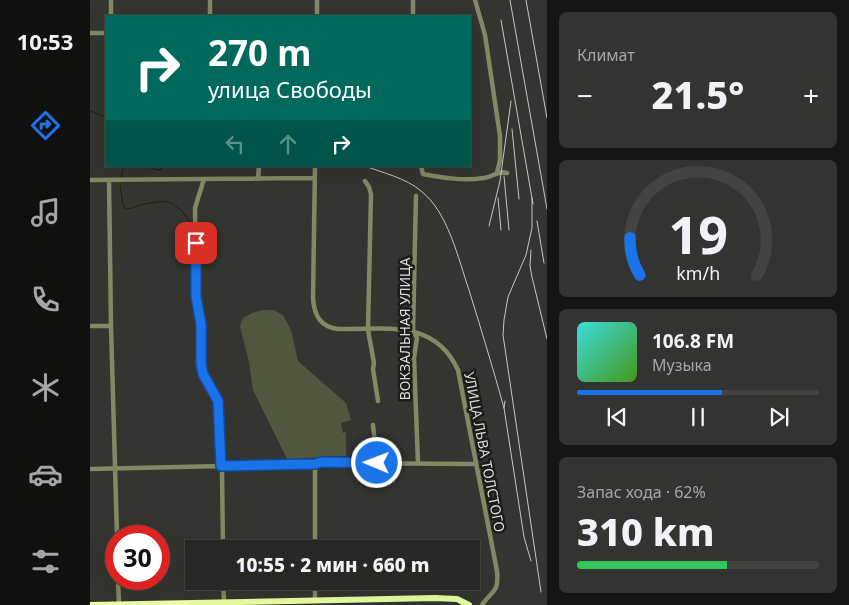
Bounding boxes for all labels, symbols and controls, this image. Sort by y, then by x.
text: 10:53 [17,26,73,56]
text: 270 m [208,29,311,76]
icon: right [125,35,190,100]
text: Климат [577,44,635,66]
text: 21.5° [652,68,744,120]
text: улица Свободы [208,74,372,104]
text: − [577,76,593,114]
text: + [803,76,819,114]
icon: directions [28,108,63,143]
icon: left [221,130,249,158]
icon: ahead [274,130,302,158]
icon: right [327,130,355,158]
icon: music [28,195,63,230]
text: 19 [668,198,728,269]
pin [175,222,217,264]
icon: arrive [182,229,210,257]
street label: ВОКЗАЛЬНАЯ УЛИЦА [395,258,414,400]
text: km/h [676,261,720,285]
icon: phone [28,282,63,317]
text: 106.8 FM [652,328,734,354]
text: Музыка [652,354,712,376]
icon: climate [28,370,63,405]
street label: УЛИЦА ЛЬВА ТОЛСТОГО [460,370,510,534]
icon: previous [603,403,631,431]
icon: pause [684,403,712,431]
icon: next [765,403,793,431]
position arrow [350,436,402,488]
icon: car [28,457,63,492]
text: Запас хода · 62% [577,481,706,503]
text: 310 km [577,505,715,557]
speed limit sign: 30 [105,525,170,590]
icon: filters [28,544,63,579]
text: 10:55 · 2 мин · 660 m [236,552,429,578]

